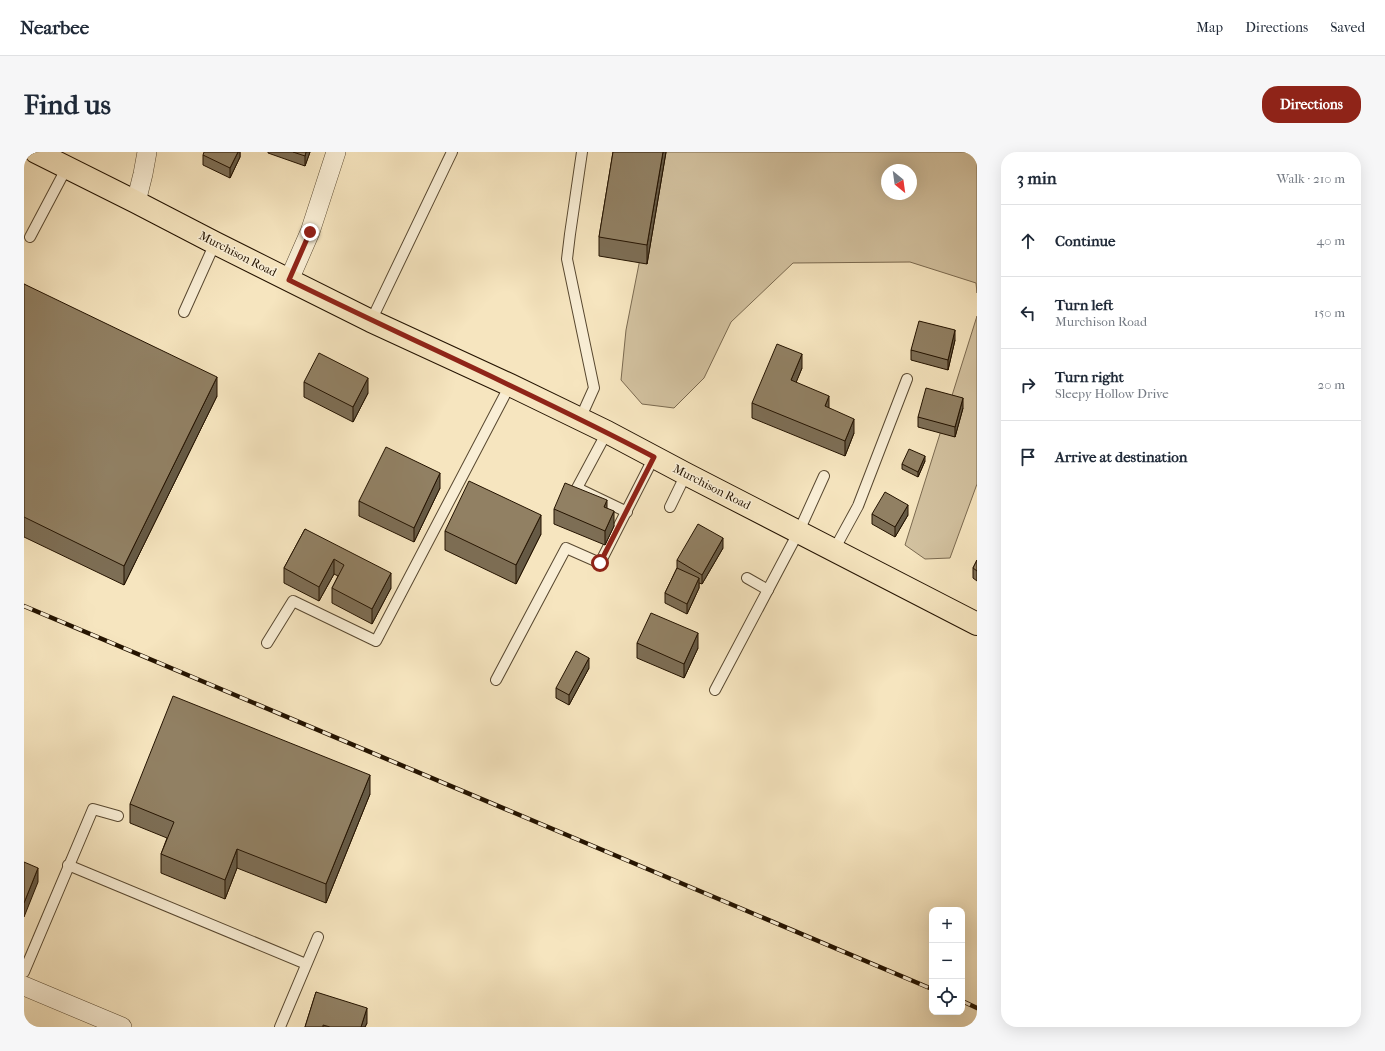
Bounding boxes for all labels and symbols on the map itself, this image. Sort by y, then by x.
north arrow [881,164,917,200]
route end [301,223,319,241]
street label: Murchison Road [197,228,279,280]
street label: Murchison Road [671,461,753,513]
route start [591,554,609,572]

